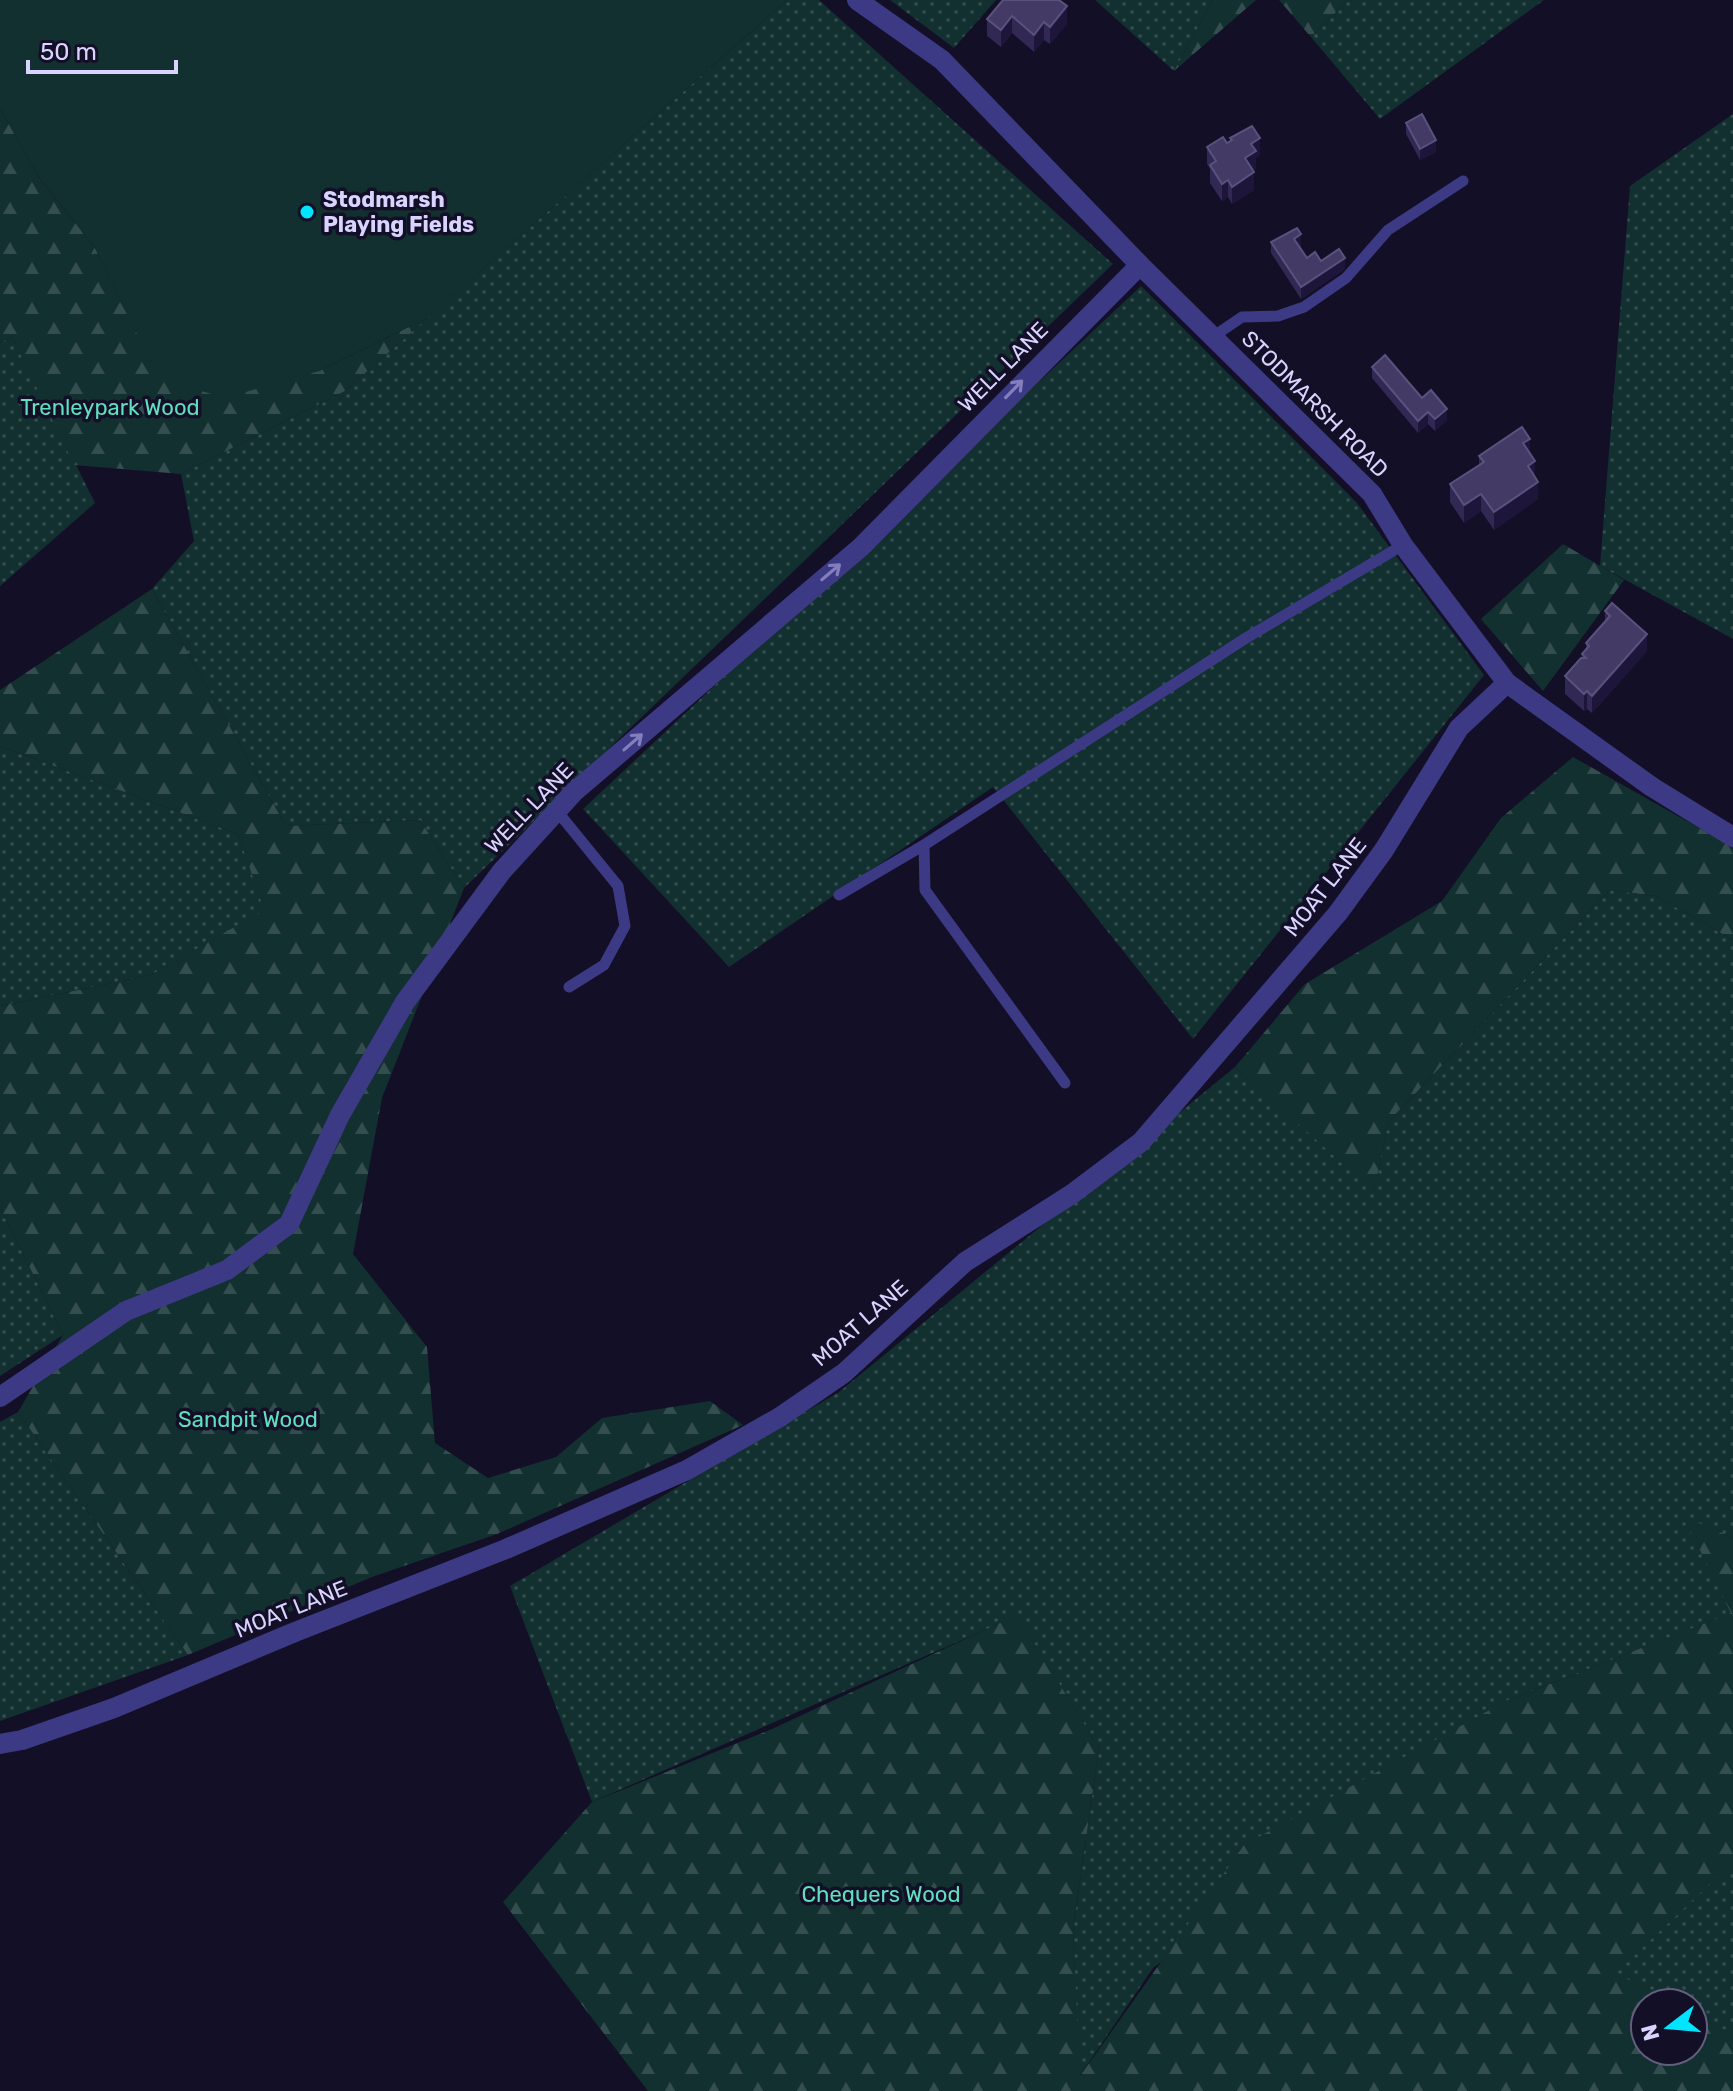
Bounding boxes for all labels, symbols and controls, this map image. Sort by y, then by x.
scale bar [28,24,176,74]
text: 50 m [40,38,97,66]
place label: Stodmarsh Playing Fields [323,186,474,238]
marker: Stodmarsh Playing Fields [298,203,316,221]
street label: WELL LANE [952,316,1054,418]
street label: STODMARSH ROAD [1236,325,1394,483]
one-way arrow [1004,379,1023,399]
park label: Trenleypark Wood [20,394,200,421]
one-way arrow [820,564,840,582]
one-way arrow [622,733,643,751]
street label: WELL LANE [479,757,579,859]
street label: MOAT LANE [1278,832,1372,942]
street label: MOAT LANE [806,1274,914,1372]
park label: Sandpit Wood [178,1406,318,1433]
street label: MOAT LANE [231,1574,351,1644]
park label: Chequers Wood [801,1881,961,1908]
north arrow [1629,1987,1709,2067]
text: N [1635,2021,1665,2044]

